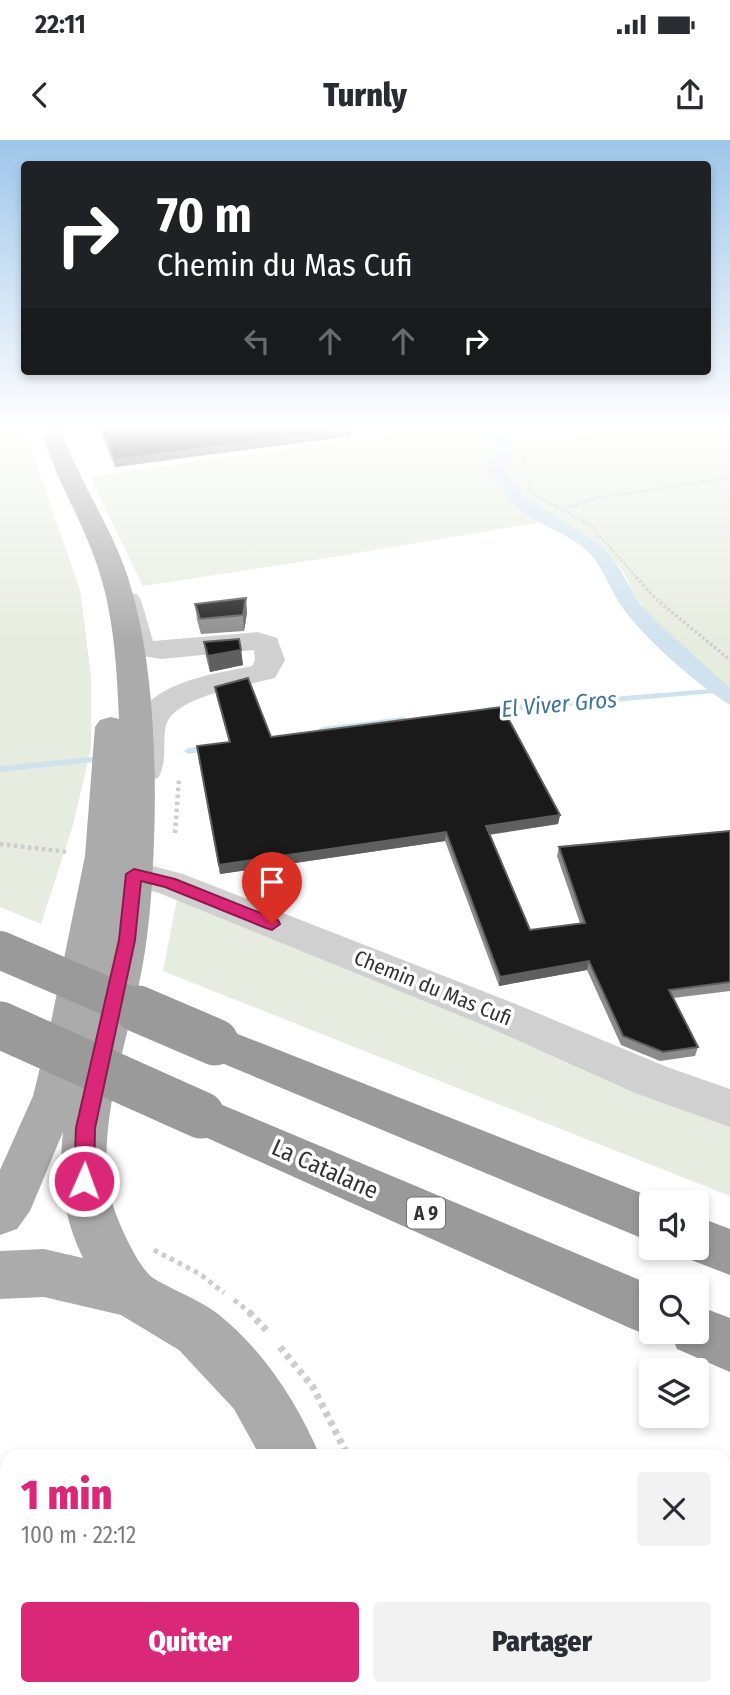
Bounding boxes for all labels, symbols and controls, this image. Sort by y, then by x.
text: 22:11 [35,9,86,40]
icon: back [21,76,59,114]
text: Turnly [323,76,407,114]
icon: share [671,76,709,114]
text: 70 m [157,186,252,245]
icon: right [42,189,133,280]
text: Chemin du Mas Cufi [157,246,413,284]
icon: left [238,322,276,360]
icon: ahead [311,322,349,360]
icon: ahead [384,322,422,360]
icon: right [457,322,495,360]
water label: El Viver Gros [500,685,618,723]
pin [242,852,302,924]
icon: arrive [253,863,291,901]
street label: Chemin du Mas Cufi [350,945,516,1031]
street label: La Catalane [268,1133,382,1205]
position arrow [47,1144,121,1218]
map controls [639,1190,709,1428]
button: sound [639,1190,709,1260]
road number: A 9 [407,1198,445,1228]
button: search [639,1274,709,1344]
button: layers [639,1358,709,1428]
text: 1 min [21,1470,112,1520]
button: close [637,1472,711,1546]
text: 100 m · 22:12 [21,1521,136,1549]
button: Quitter [21,1602,359,1682]
button: Partager [373,1602,711,1682]

